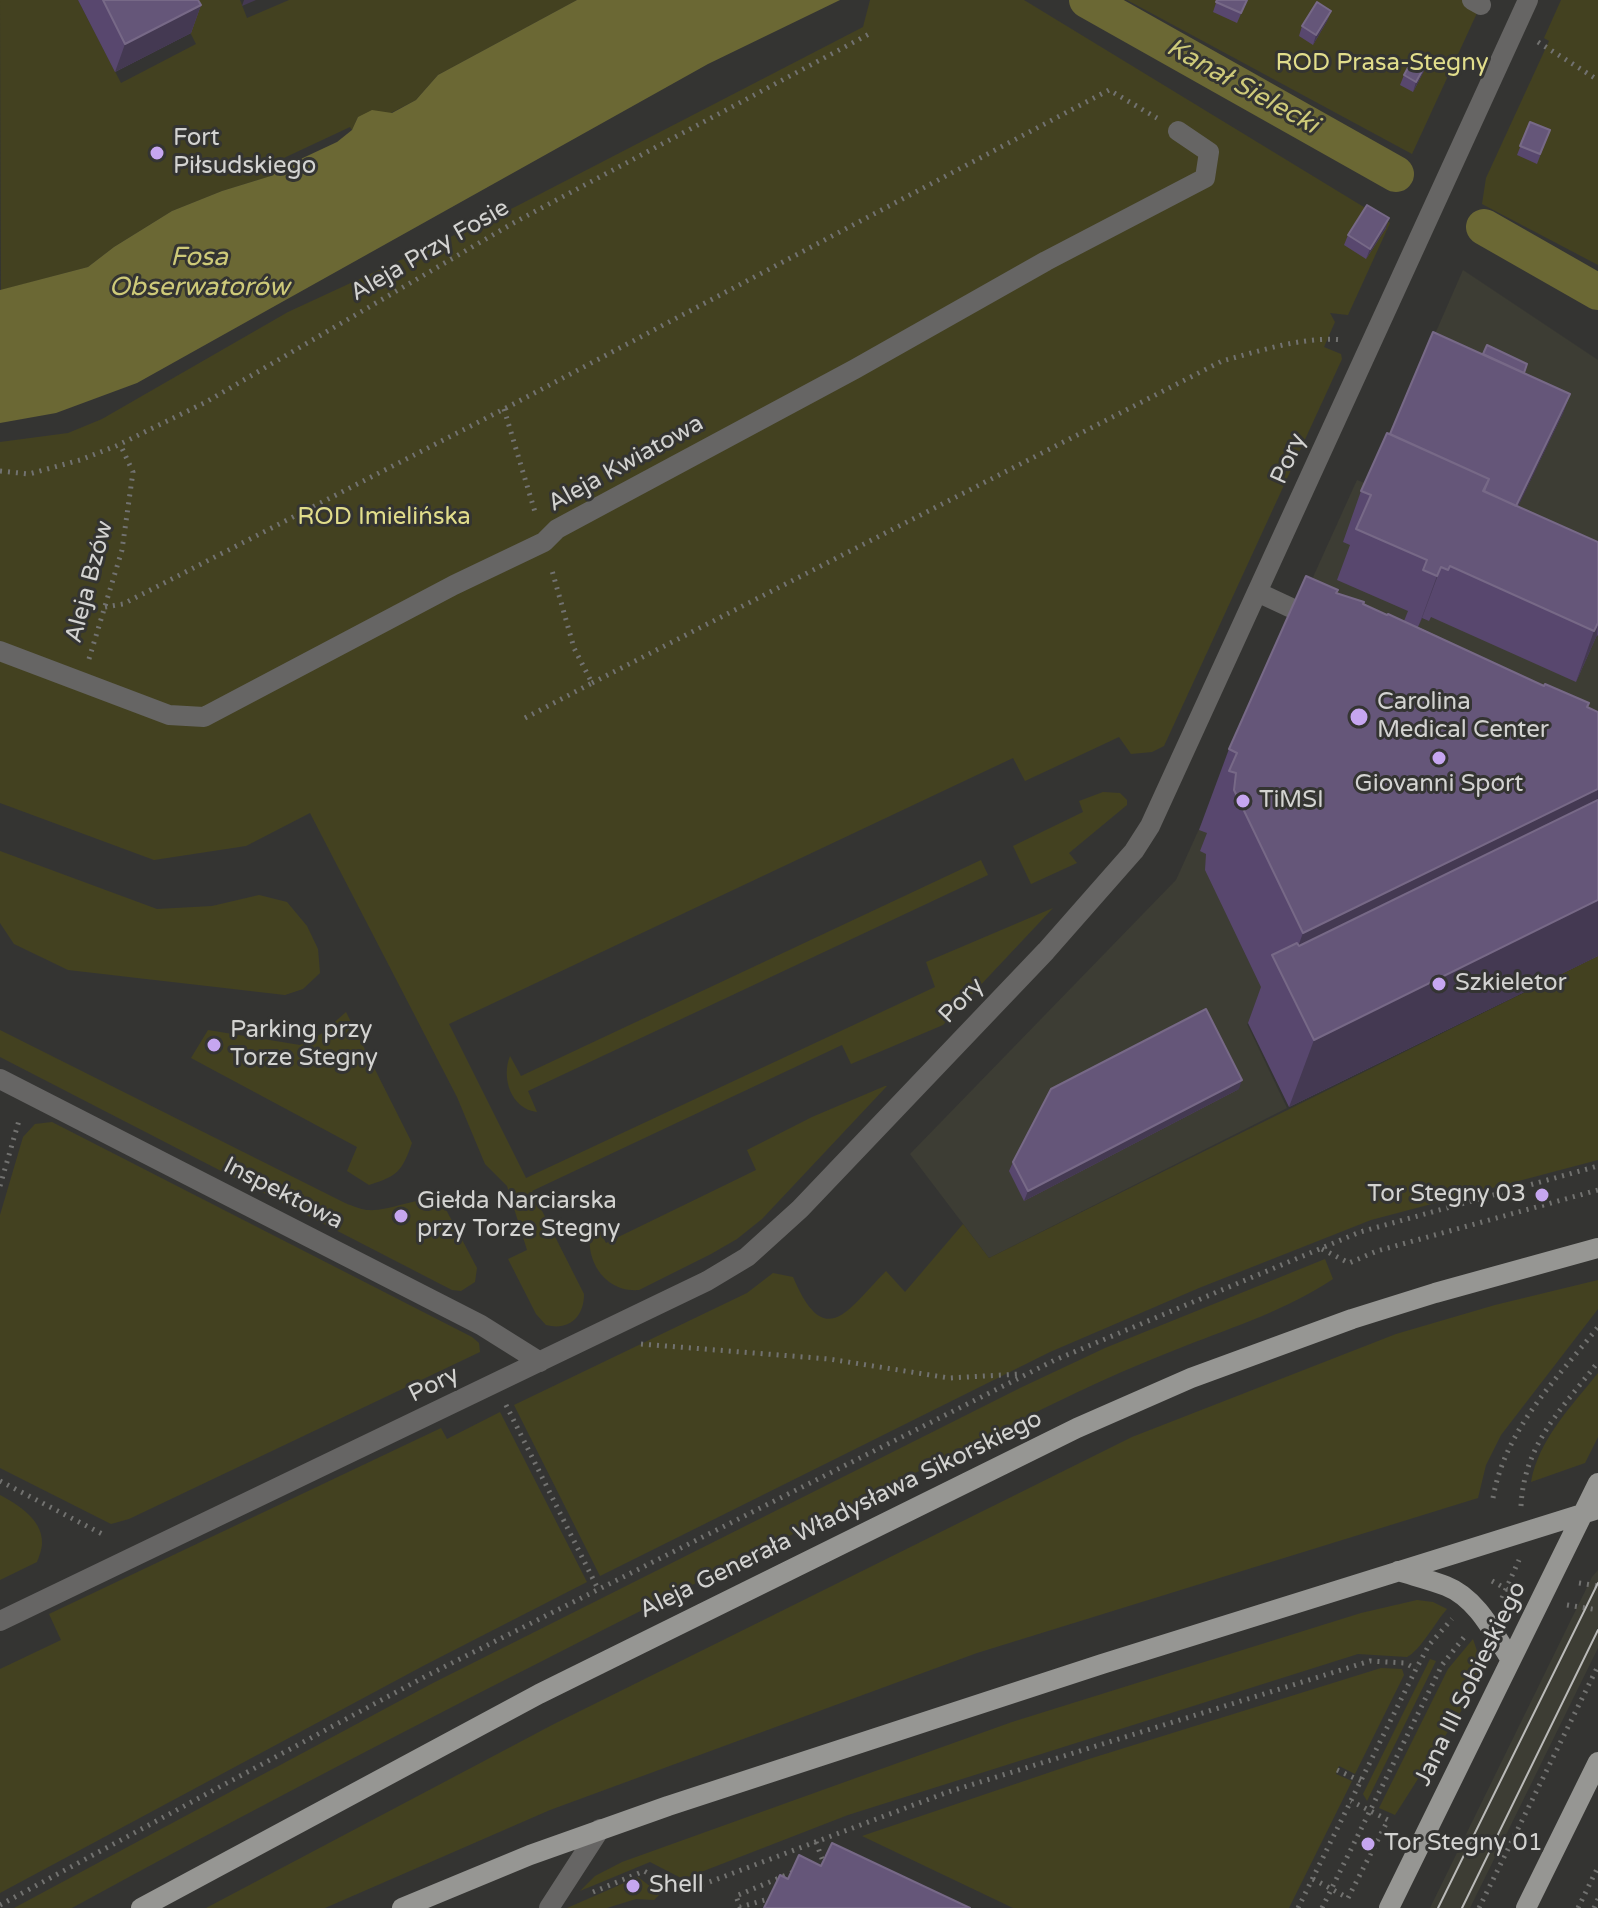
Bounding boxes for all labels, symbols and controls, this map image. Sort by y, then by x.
water label: Kanał Sielecki [1161,32,1323,142]
park label: ROD Prasa-Stegny [1275,50,1489,78]
place label: Fort Piłsudskiego [173,125,316,181]
marker: Fort Piłsudskiego [148,144,166,162]
street label: Aleja Przy Fosie [345,194,515,308]
water label: Fosa Obserwatorów [109,242,289,304]
street label: Aleja Kwiatowa [543,409,709,519]
street label: Pory [1265,429,1313,489]
park label: ROD Imielińska [297,504,471,532]
street label: Aleja Bzów [60,518,120,646]
place label: Carolina Medical Center [1377,689,1549,745]
marker: Carolina Medical Center [1348,706,1370,728]
marker: Giovanni Sport [1430,749,1448,767]
place label: Giovanni Sport [1355,771,1523,799]
place label: TiMSI [1259,787,1324,815]
marker: TiMSI [1234,792,1252,810]
place label: Szkieletor [1455,970,1567,998]
street label: Pory [933,972,991,1030]
marker: Szkieletor [1430,975,1448,993]
place label: Parking przy Torze Stegny [230,1017,378,1073]
marker: Parking przy Torze Stegny [205,1036,223,1054]
street label: Inspektowa [218,1152,348,1236]
place label: Tor Stegny 03 [1367,1181,1526,1209]
marker: Tor Stegny 03 [1533,1186,1551,1204]
place label: Giełda Narciarska przy Torze Stegny [417,1188,620,1244]
marker: Giełda Narciarska przy Torze Stegny [392,1207,410,1225]
street label: Pory [404,1361,464,1409]
street label: Aleja Generała Władysława Sikorskiego [635,1405,1047,1625]
street label: Jana III Sobieskiego [1409,1577,1533,1791]
place label: Tor Stegny 01 [1384,1830,1543,1858]
marker: Tor Stegny 01 [1359,1835,1377,1853]
place label: Shell [649,1872,704,1900]
marker: Shell [624,1877,642,1895]

